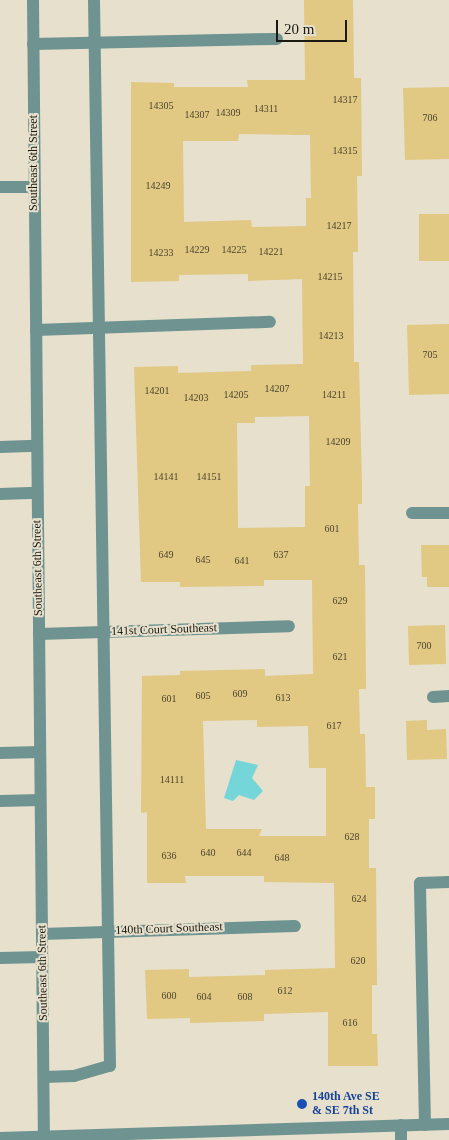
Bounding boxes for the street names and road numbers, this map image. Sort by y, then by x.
street label: Southeast 6th Street [27,115,41,211]
street label: Southeast 6th Street [30,520,46,616]
street label: 141st Court Southeast [111,621,217,639]
street label: 140th Court Southeast [115,920,223,938]
street label: Southeast 6th Street [35,925,51,1021]

